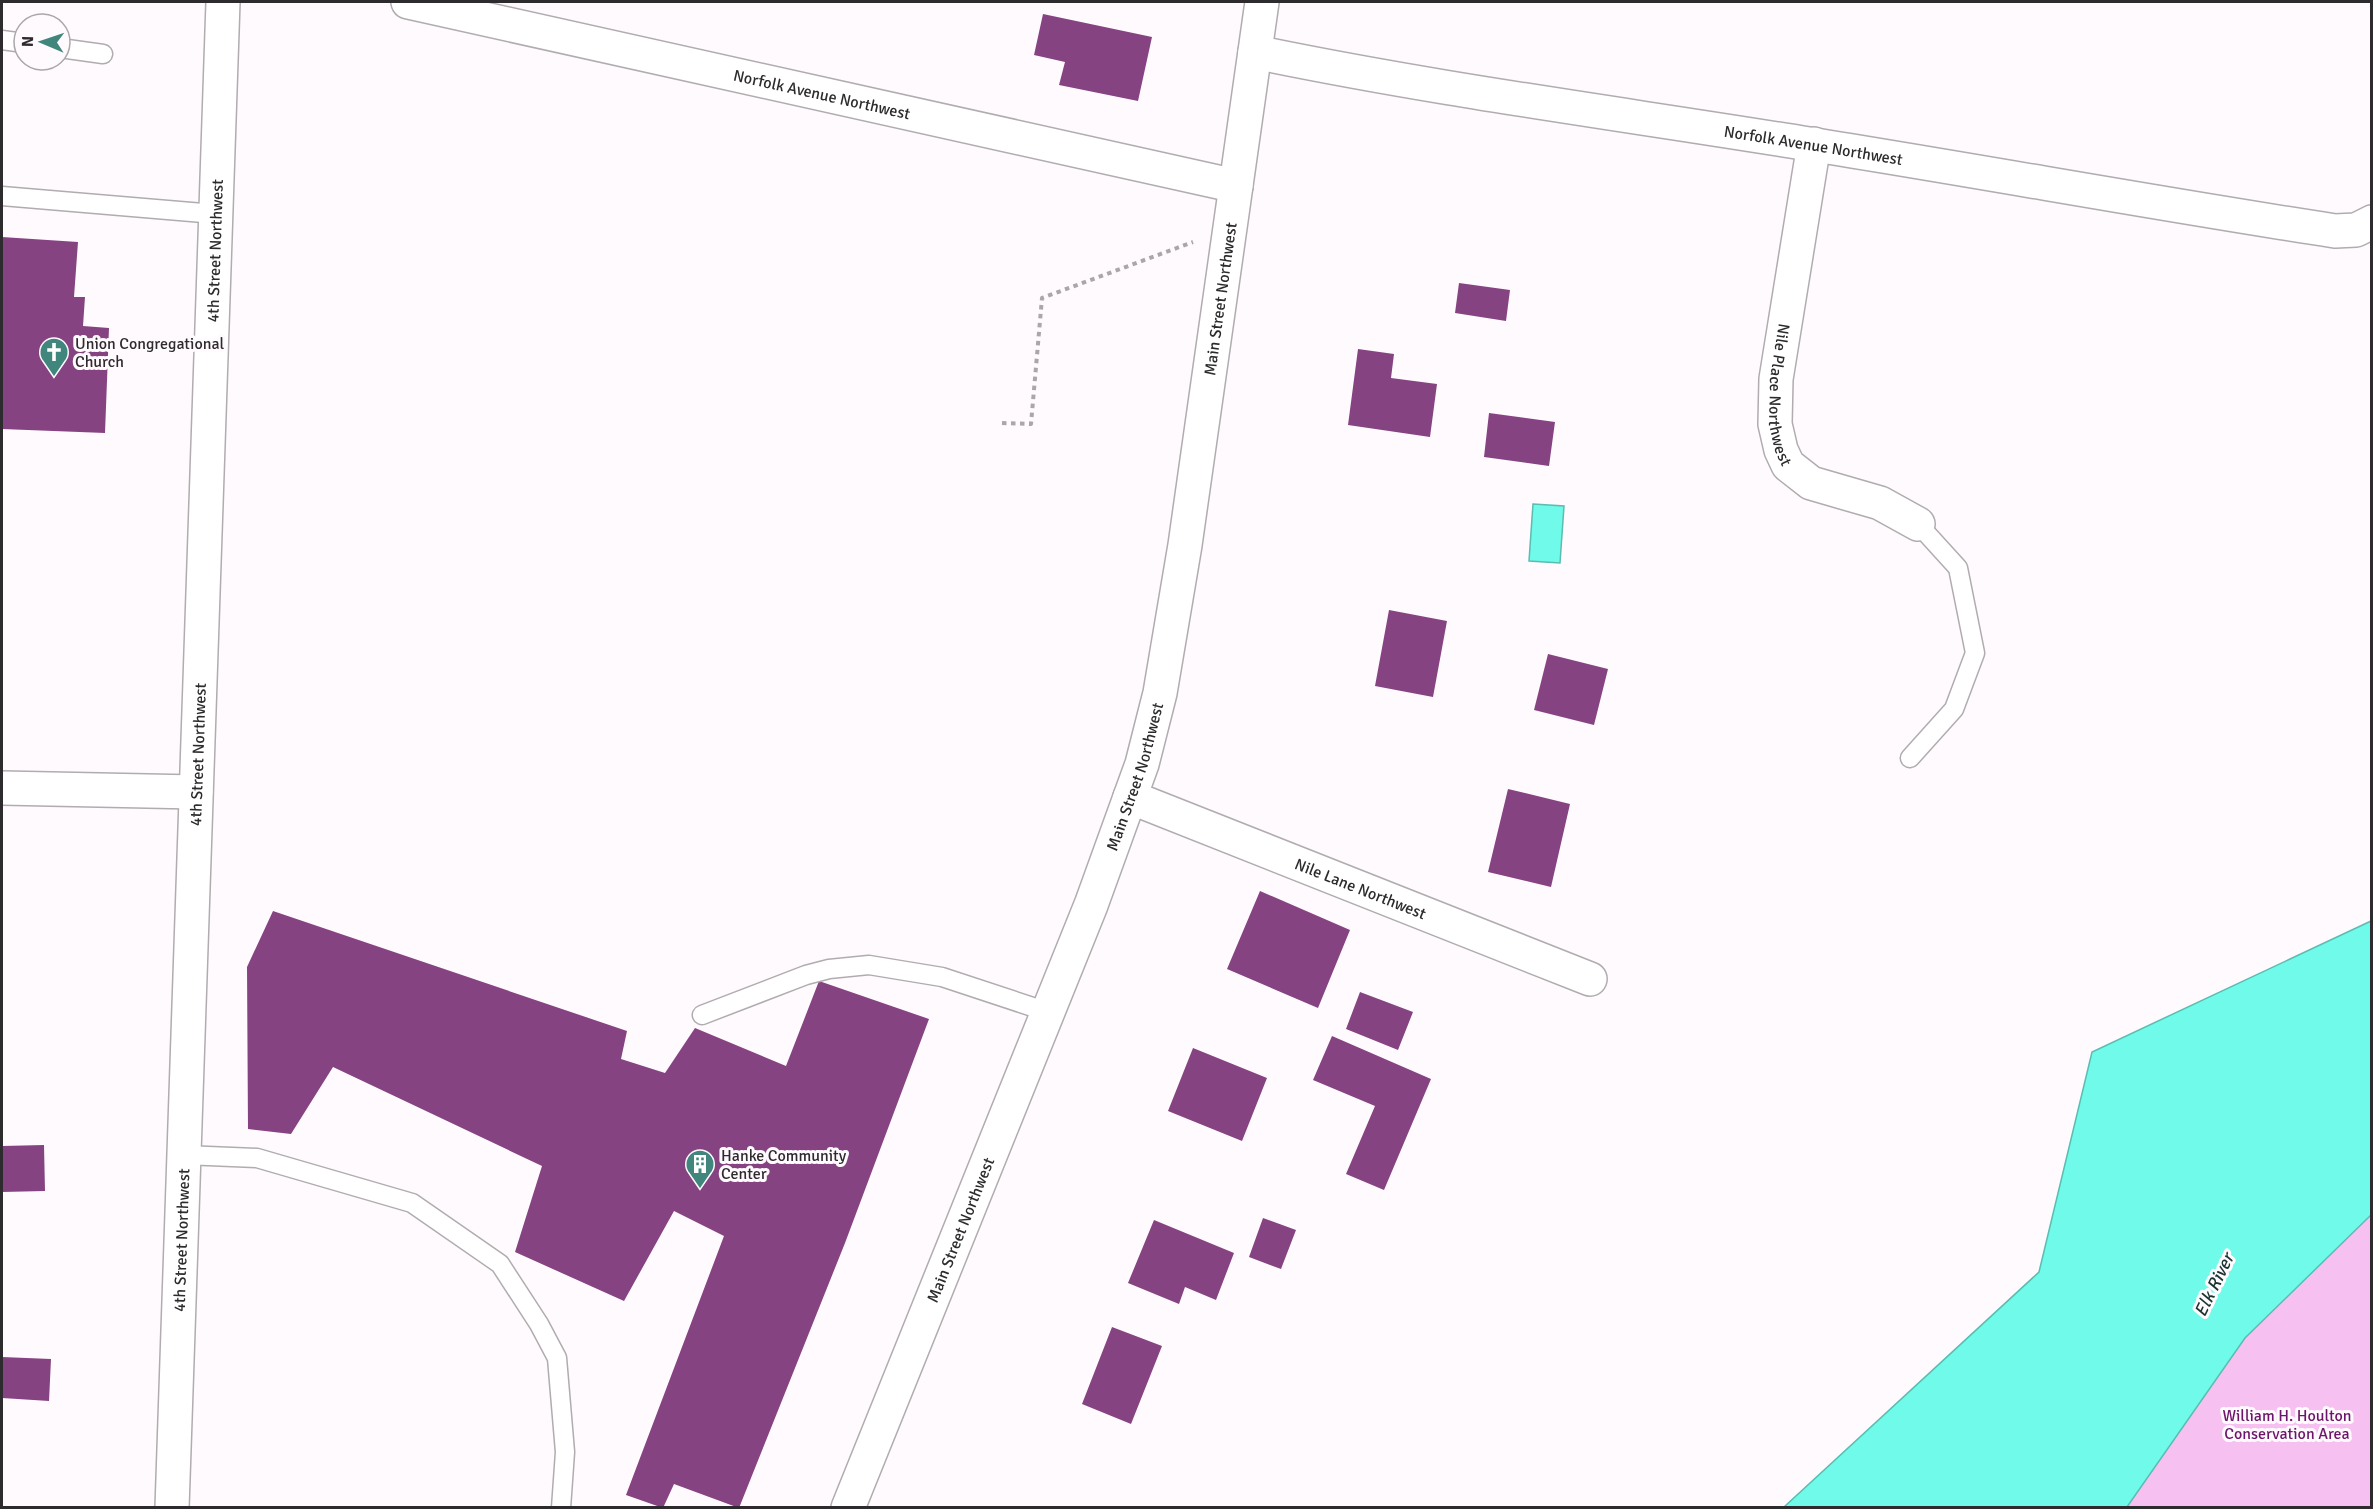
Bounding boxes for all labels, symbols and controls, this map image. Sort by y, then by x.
north arrow [12,12,72,72]
text: N [18,36,38,47]
street label: Norfolk Avenue Northwest [731,66,912,124]
street label: Norfolk Avenue Northwest [1722,122,1904,170]
street label: 4th Street Northwest [203,178,228,323]
street label: Main Street Northwest [1200,221,1242,377]
street label: Nile Place Northwest [1764,322,1796,470]
place label: Union Congregational Church [75,334,225,372]
church icon: Union Congregational Church [38,336,70,378]
street label: 4th Street Northwest [186,682,211,826]
street label: Main Street Northwest [1102,700,1168,854]
street label: Nile Lane Northwest [1292,854,1429,924]
place label: Hanke Community Center [721,1146,847,1184]
building icon: Hanke Community Center [684,1148,716,1190]
street label: Main Street Northwest [923,1154,999,1305]
street label: 4th Street Northwest [170,1168,195,1312]
water label: Elk River [2189,1248,2240,1320]
park label: William H. Houlton Conservation Area [2222,1406,2352,1444]

